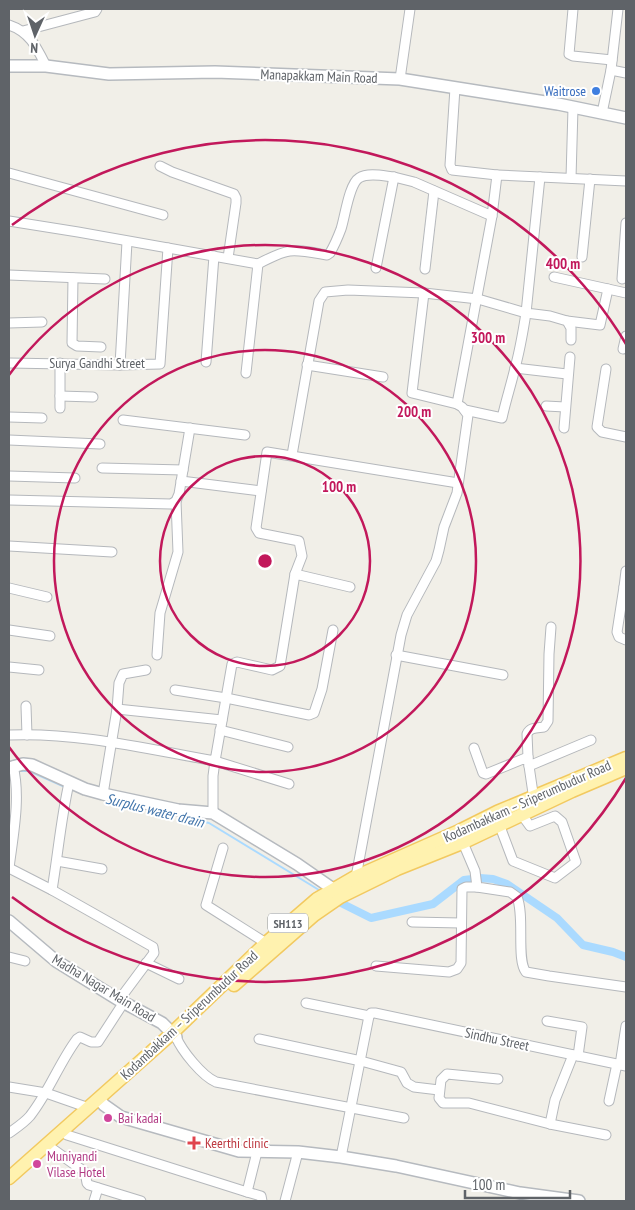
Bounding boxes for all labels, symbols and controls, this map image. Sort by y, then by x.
north arrow [10,10,60,60]
text: N [30,39,39,57]
street label: Manapakkam Main Road [260,65,378,87]
place label: Waitrose [544,82,586,100]
marker: Waitrose [590,85,602,97]
text: 400 m [546,254,580,273]
text: 300 m [471,328,505,347]
street label: Surya Gandhi Street [49,354,145,372]
text: 200 m [397,402,431,421]
text: 100 m [322,477,356,496]
centre of rings [256,552,274,570]
street label: Kodambakkam – Sriperumbudur Road [440,756,614,846]
water label: Surplus water drain [104,789,207,832]
road number: SH113 [268,914,308,932]
street label: Kodambakkam – Sriperumbudur Road [117,947,261,1083]
street label: Madha Nagar Main Road [49,950,159,1026]
street label: Sindhu Street [463,1023,531,1055]
place label: Bai kadai [118,1109,162,1127]
marker: Bai kadai [102,1112,114,1124]
place label: Keerthi clinic [205,1134,268,1152]
marker: Keerthi clinic [187,1136,201,1150]
place label: Muniyandi Vilase Hotel [46,1147,106,1181]
marker: Muniyandi Vilase Hotel [31,1158,43,1170]
scale bar [465,1168,570,1200]
text: 100 m [472,1175,505,1194]

